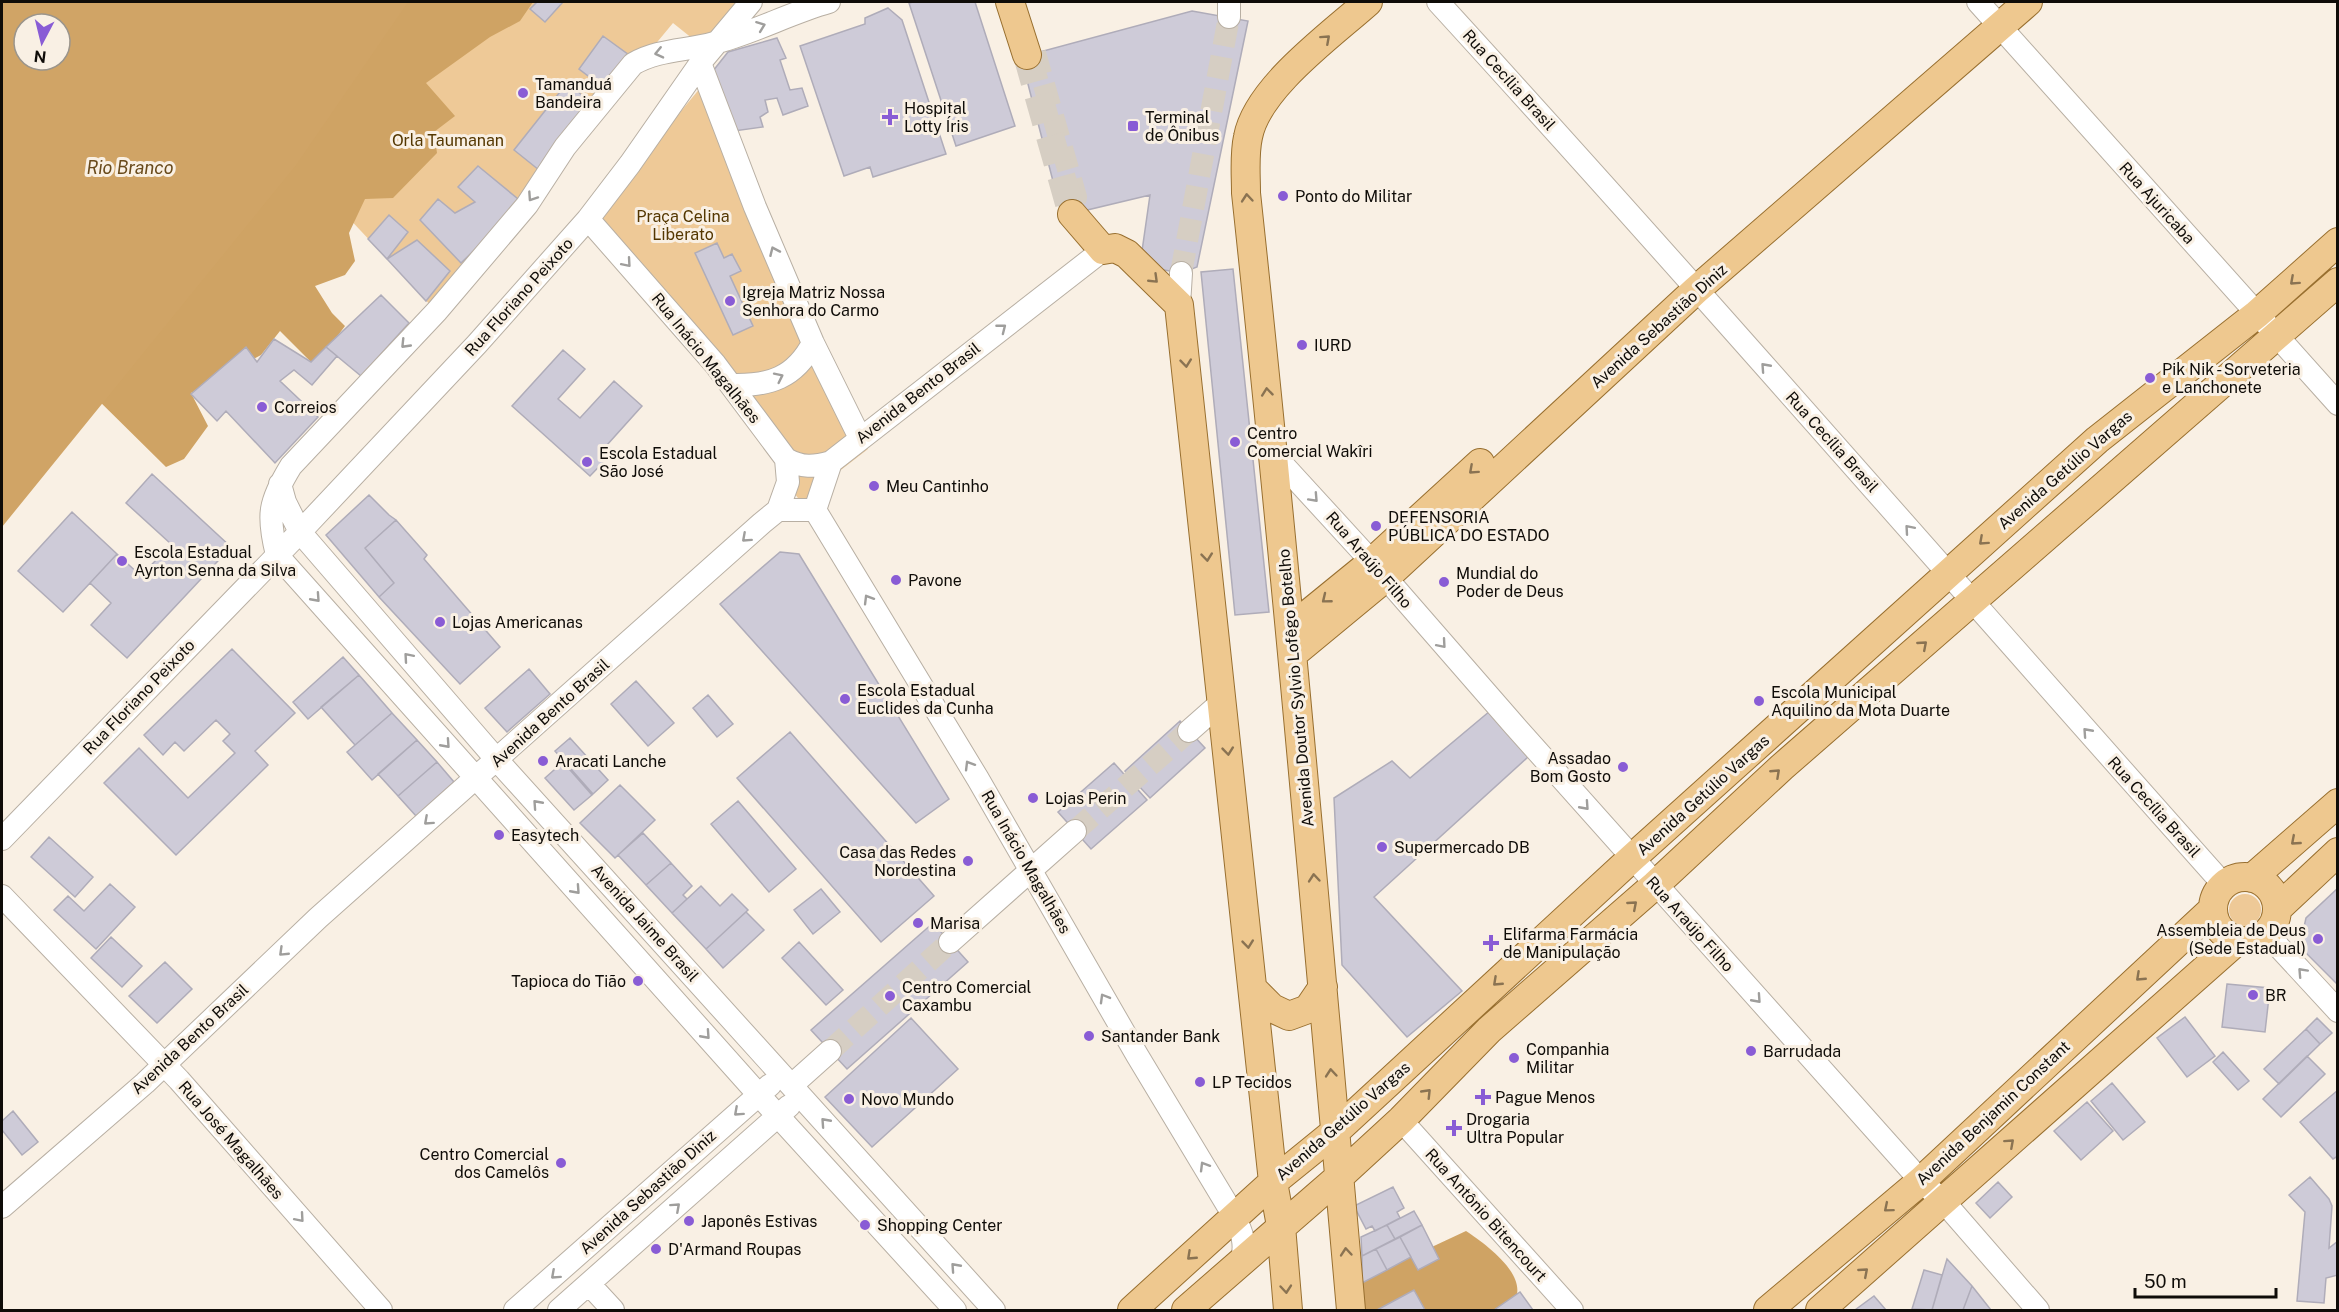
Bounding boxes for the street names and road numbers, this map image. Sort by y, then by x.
street label: Rua Cecília Brasil [1459,26,1559,135]
street label: Rua Ajuricaba [2115,158,2199,248]
street label: Rua Floriano Peixoto [461,234,577,360]
street label: Avenida Sebastião Diniz [1587,260,1731,392]
street label: Rua Inácio Magalhães [648,289,764,427]
street label: Avenida Bento Brasil [852,338,984,448]
street label: Rua Cecília Brasil [1782,388,1882,497]
street label: Avenida Getúlio Vargas [1994,407,2136,533]
street label: Rua Araújo Filho [1322,508,1416,612]
street label: Avenida Doutor Sylvio Lofêgo Botelho [1274,548,1318,828]
street label: Rua Floriano Peixoto [79,636,199,758]
street label: Avenida Bento Brasil [487,655,613,771]
street label: Avenida Getúlio Vargas [1633,731,1773,859]
street label: Rua Cecília Brasil [2104,753,2204,862]
street label: Rua Inácio Magalhães [977,787,1075,937]
street label: Avenida Jaime Brasil [587,860,703,986]
street label: Rua Araújo Filho [1642,872,1738,976]
street label: Avenida Bento Brasil [128,980,252,1098]
street label: Avenida Benjamin Constant [1912,1037,2074,1189]
street label: Avenida Getúlio Vargas [1272,1058,1414,1184]
street label: Rua José Magalhães [175,1077,287,1203]
street label: Avenida Sebastião Diniz [576,1126,720,1258]
street label: Rua Antônio Bitencourt [1421,1145,1551,1285]

